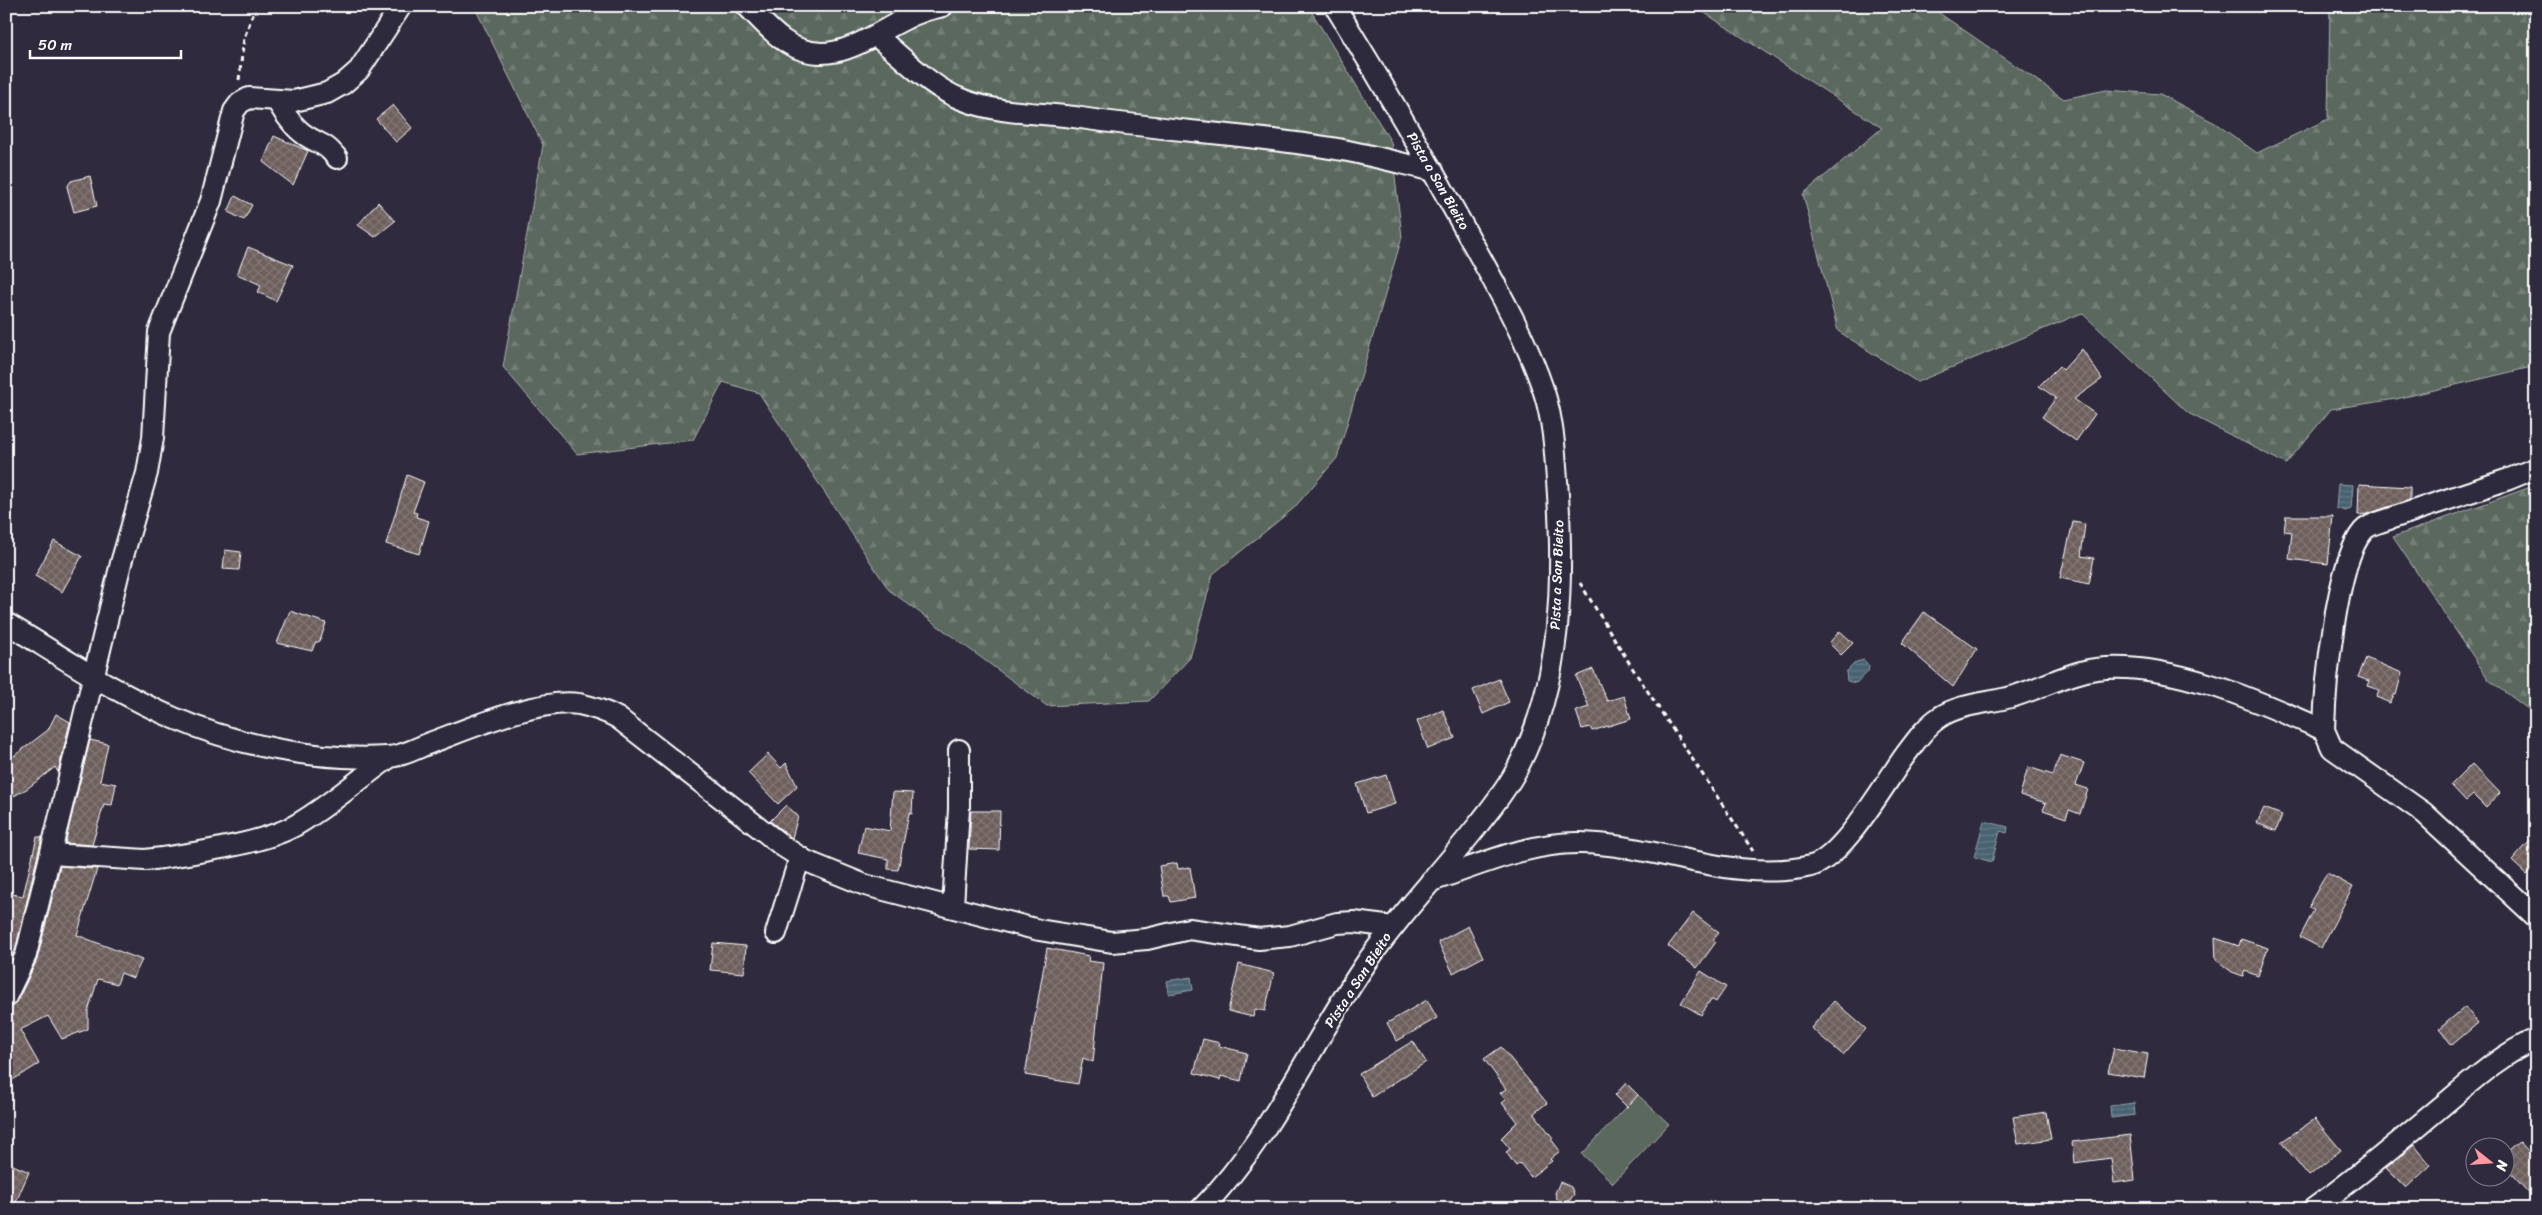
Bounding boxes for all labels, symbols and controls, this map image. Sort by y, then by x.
scale bar [30,28,181,60]
text: 50 m [38,32,73,58]
street label: Pista a San Bieito [1400,127,1476,235]
street label: Pista a San Bieito [1543,520,1571,630]
street label: Pista a San Bieito [1318,927,1398,1033]
north arrow [2464,1138,2514,1188]
text: N [2488,1156,2516,1174]

